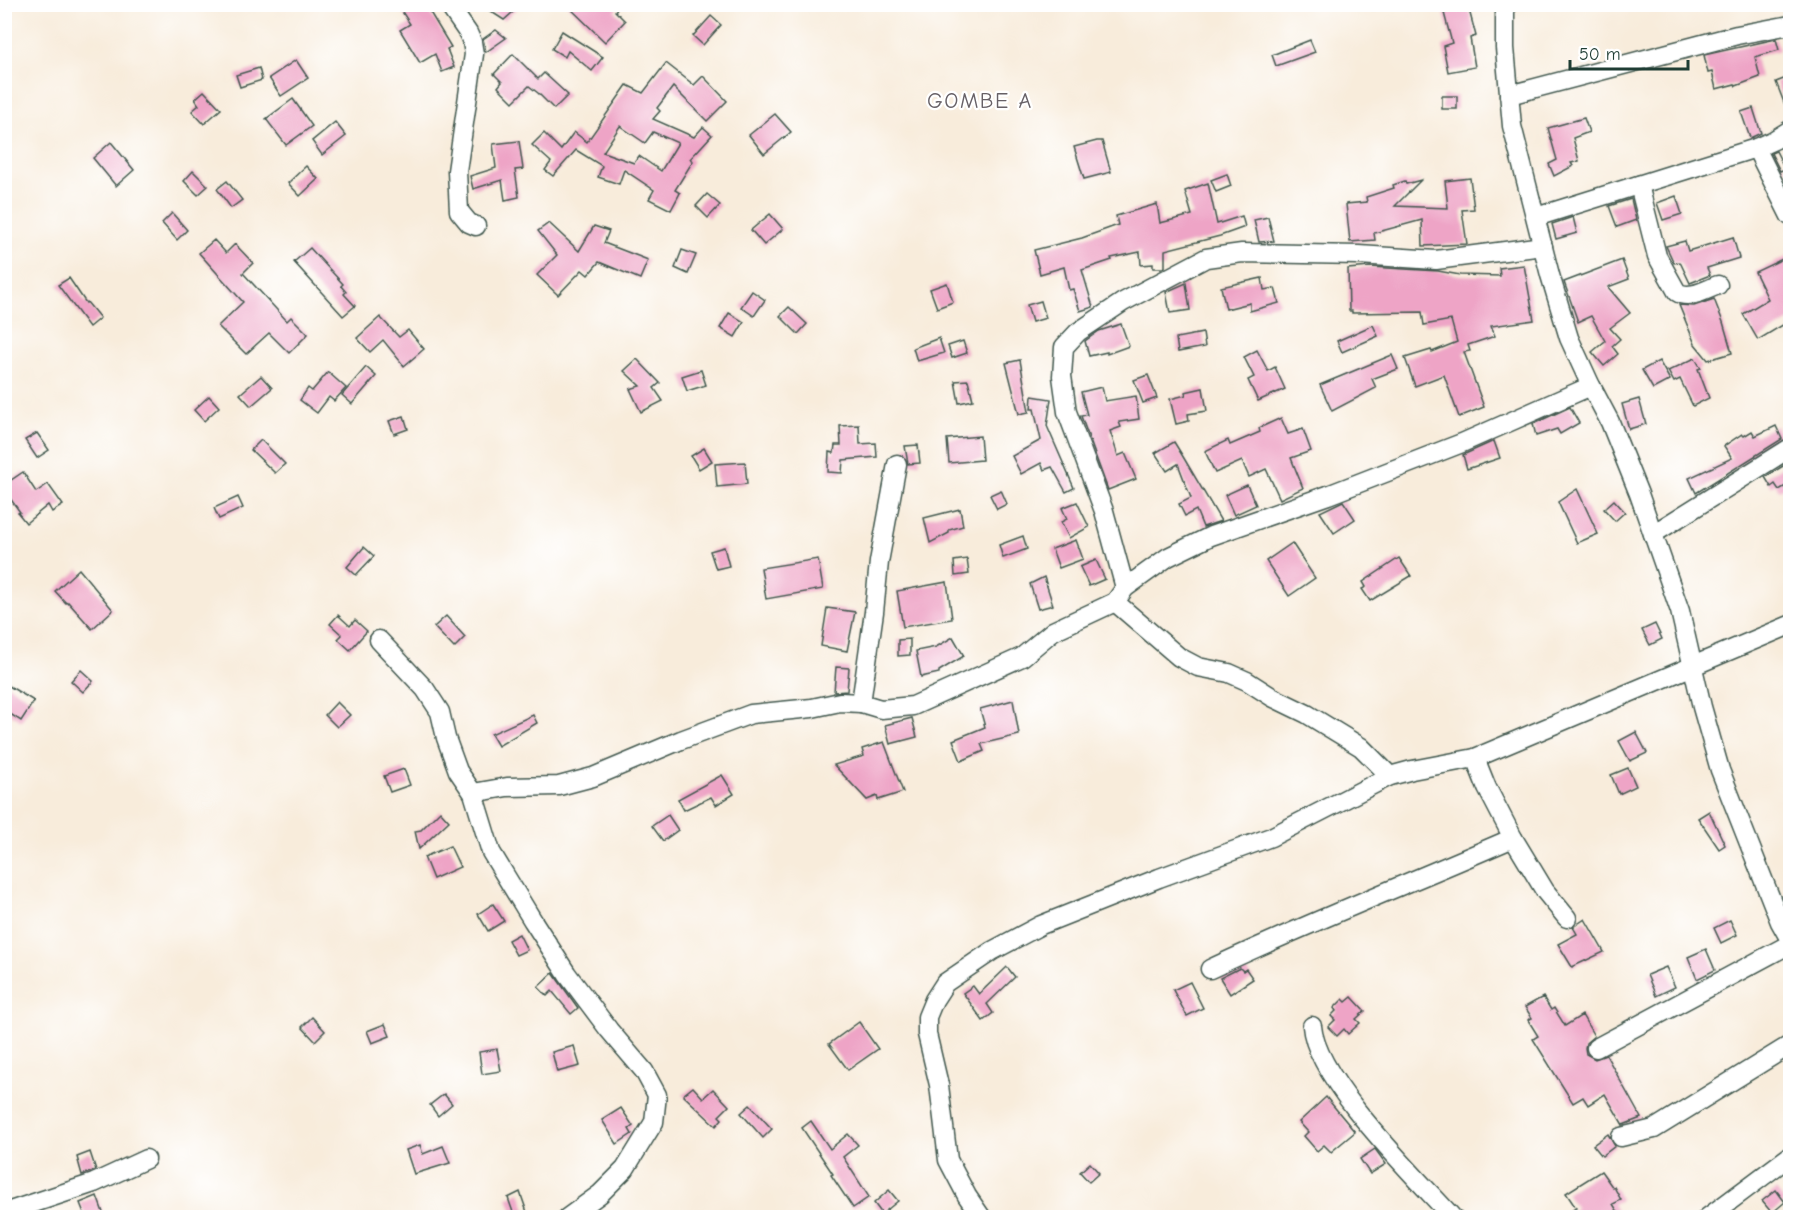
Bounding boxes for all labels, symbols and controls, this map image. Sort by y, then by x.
scale bar [1570,33,1688,71]
text: 50 m [1579,44,1621,65]
district label: GOMBE A [927,88,1033,114]

